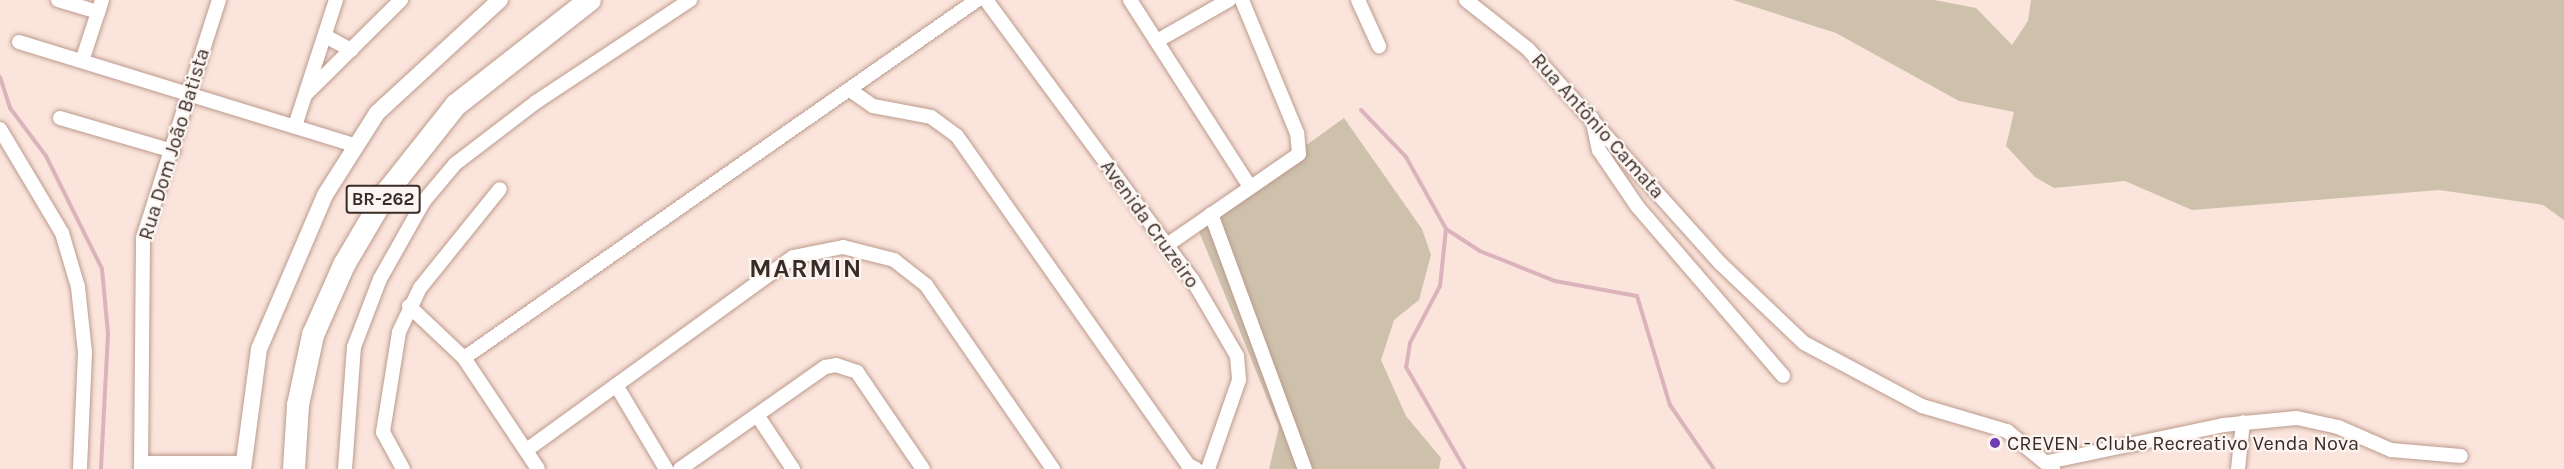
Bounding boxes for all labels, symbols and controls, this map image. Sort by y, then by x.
street label: Rua Dom João Batista [133,45,215,243]
street label: Rua Antônio Camata [1526,48,1670,204]
street label: Avenida Cruzeiro [1095,155,1205,293]
road number: BR-262 [346,184,421,214]
district label: MARMIN [749,253,863,285]
place label: CREVEN - Clube Recreativo Venda Nova [2007,431,2359,455]
marker: CREVEN - Clube Recreativo Venda Nova [1988,436,2002,450]

